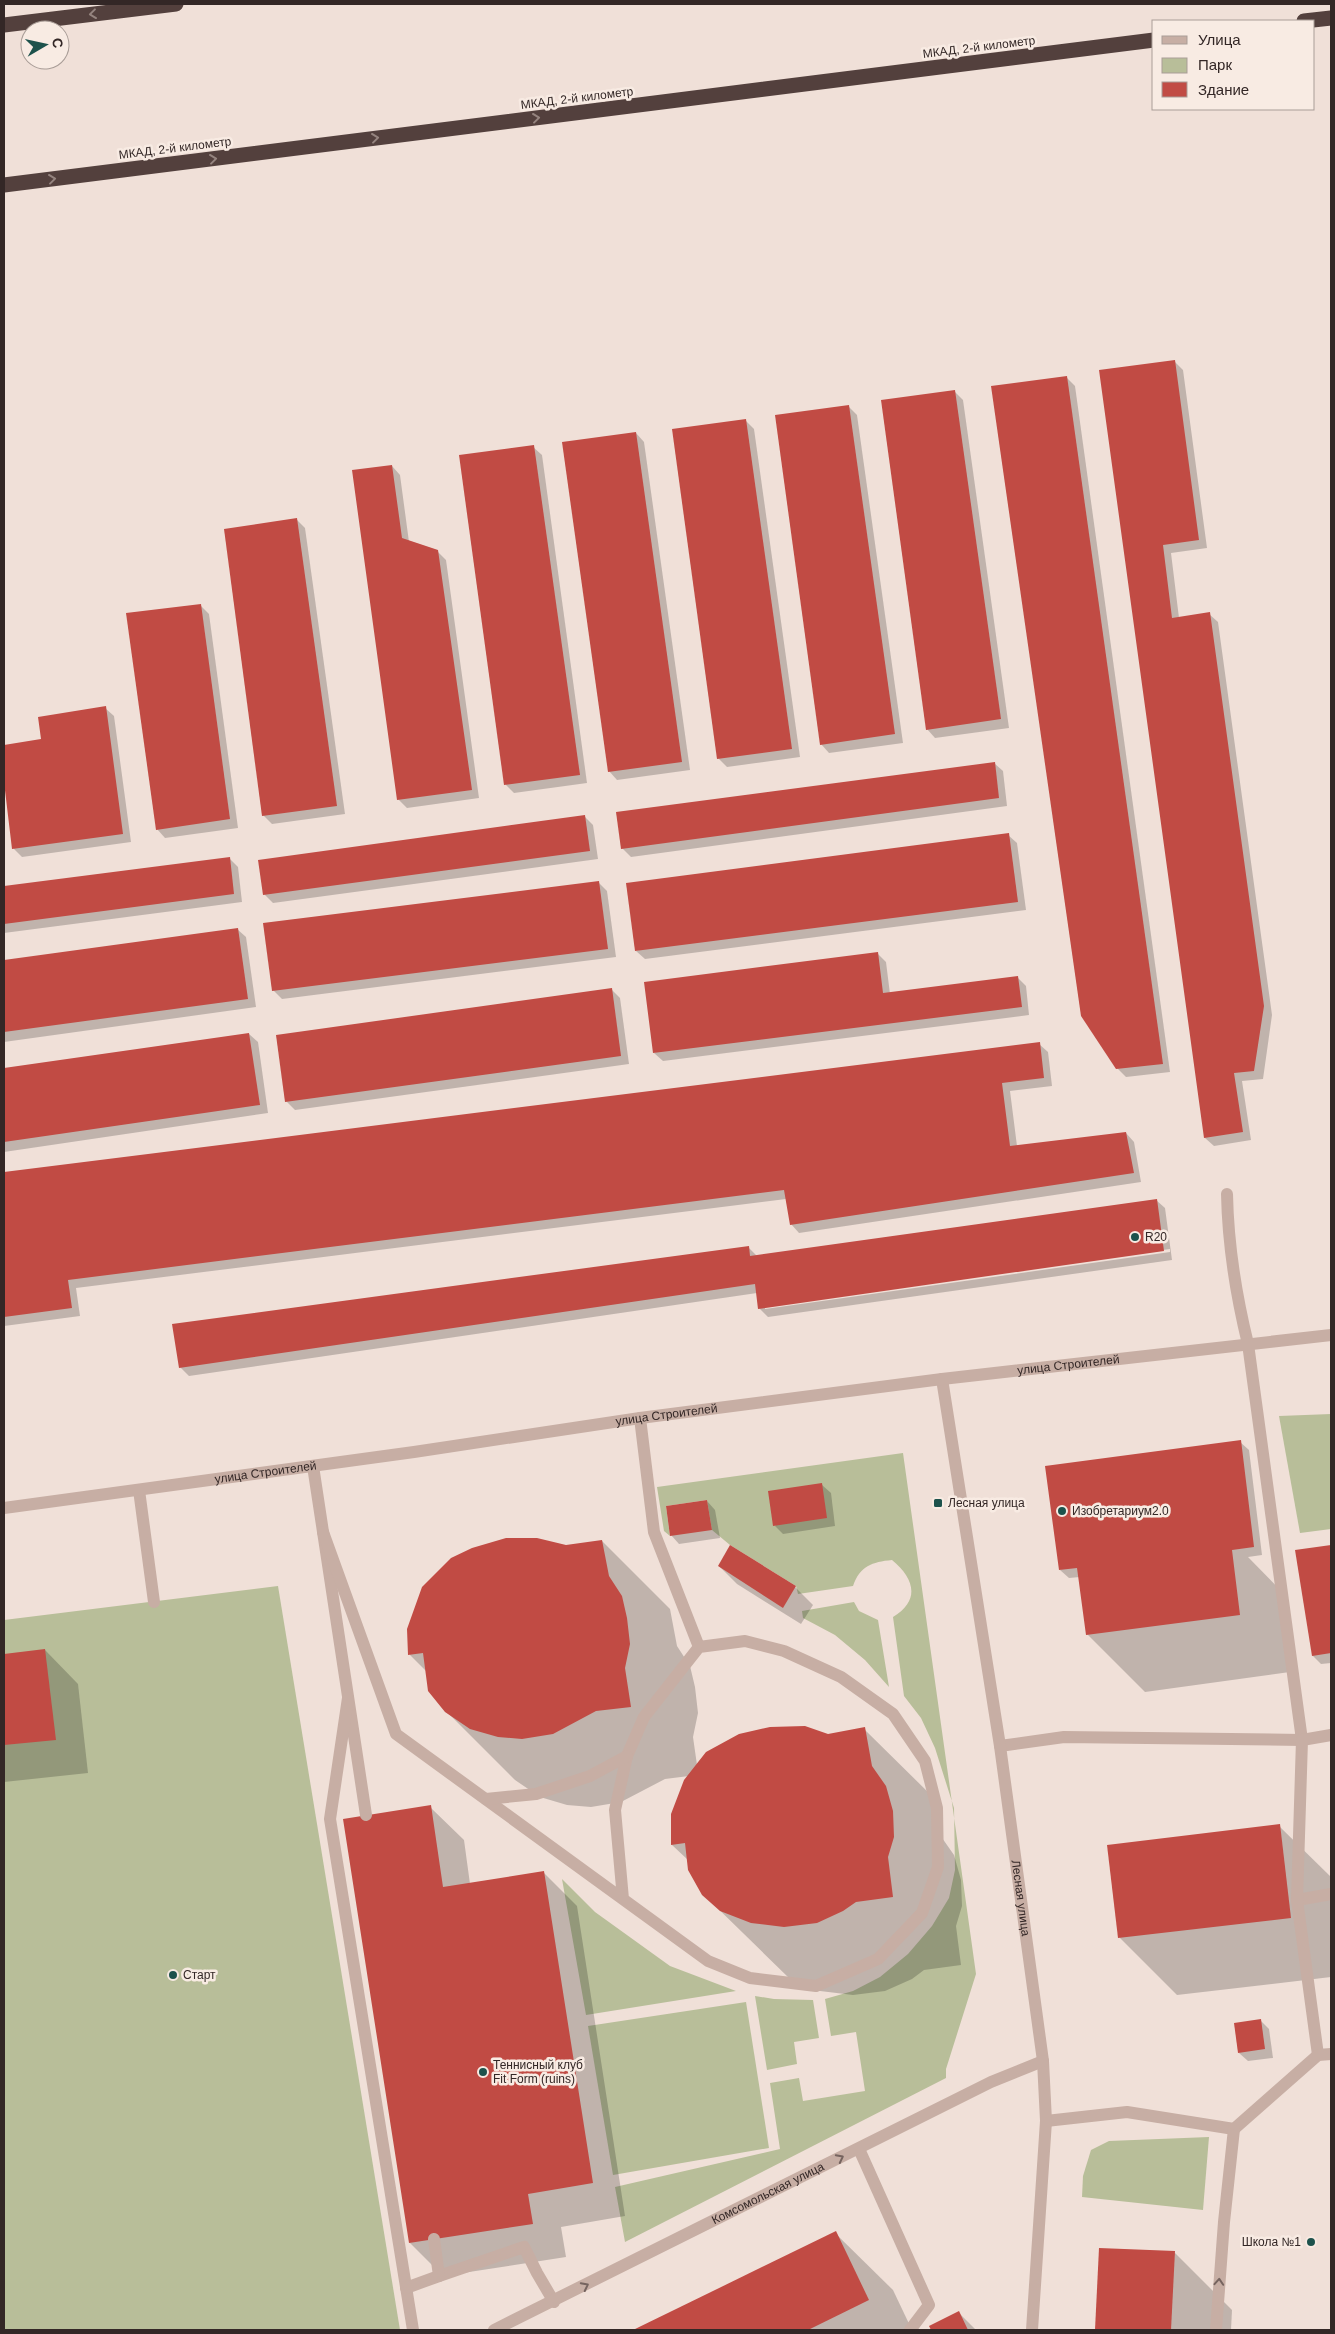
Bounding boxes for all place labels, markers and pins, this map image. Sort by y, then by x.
place label: R20 [1145,1230,1167,1244]
marker: R20 [1129,1231,1141,1243]
place label: Лесная улица [948,1496,1025,1510]
marker: Лесная улица [932,1497,944,1509]
place label: Изобретариум2.0 [1072,1504,1169,1518]
marker: Изобретариум2.0 [1056,1505,1068,1517]
place label: Старт [183,1968,216,1982]
marker: Старт [167,1969,179,1981]
place label: Теннисный клуб Fit Form (ruins) [493,2058,583,2086]
marker: Теннисный клуб Fit Form (ruins) [477,2066,489,2078]
place label: Школа №1 [1242,2235,1301,2249]
marker: Школа №1 [1305,2236,1317,2248]

